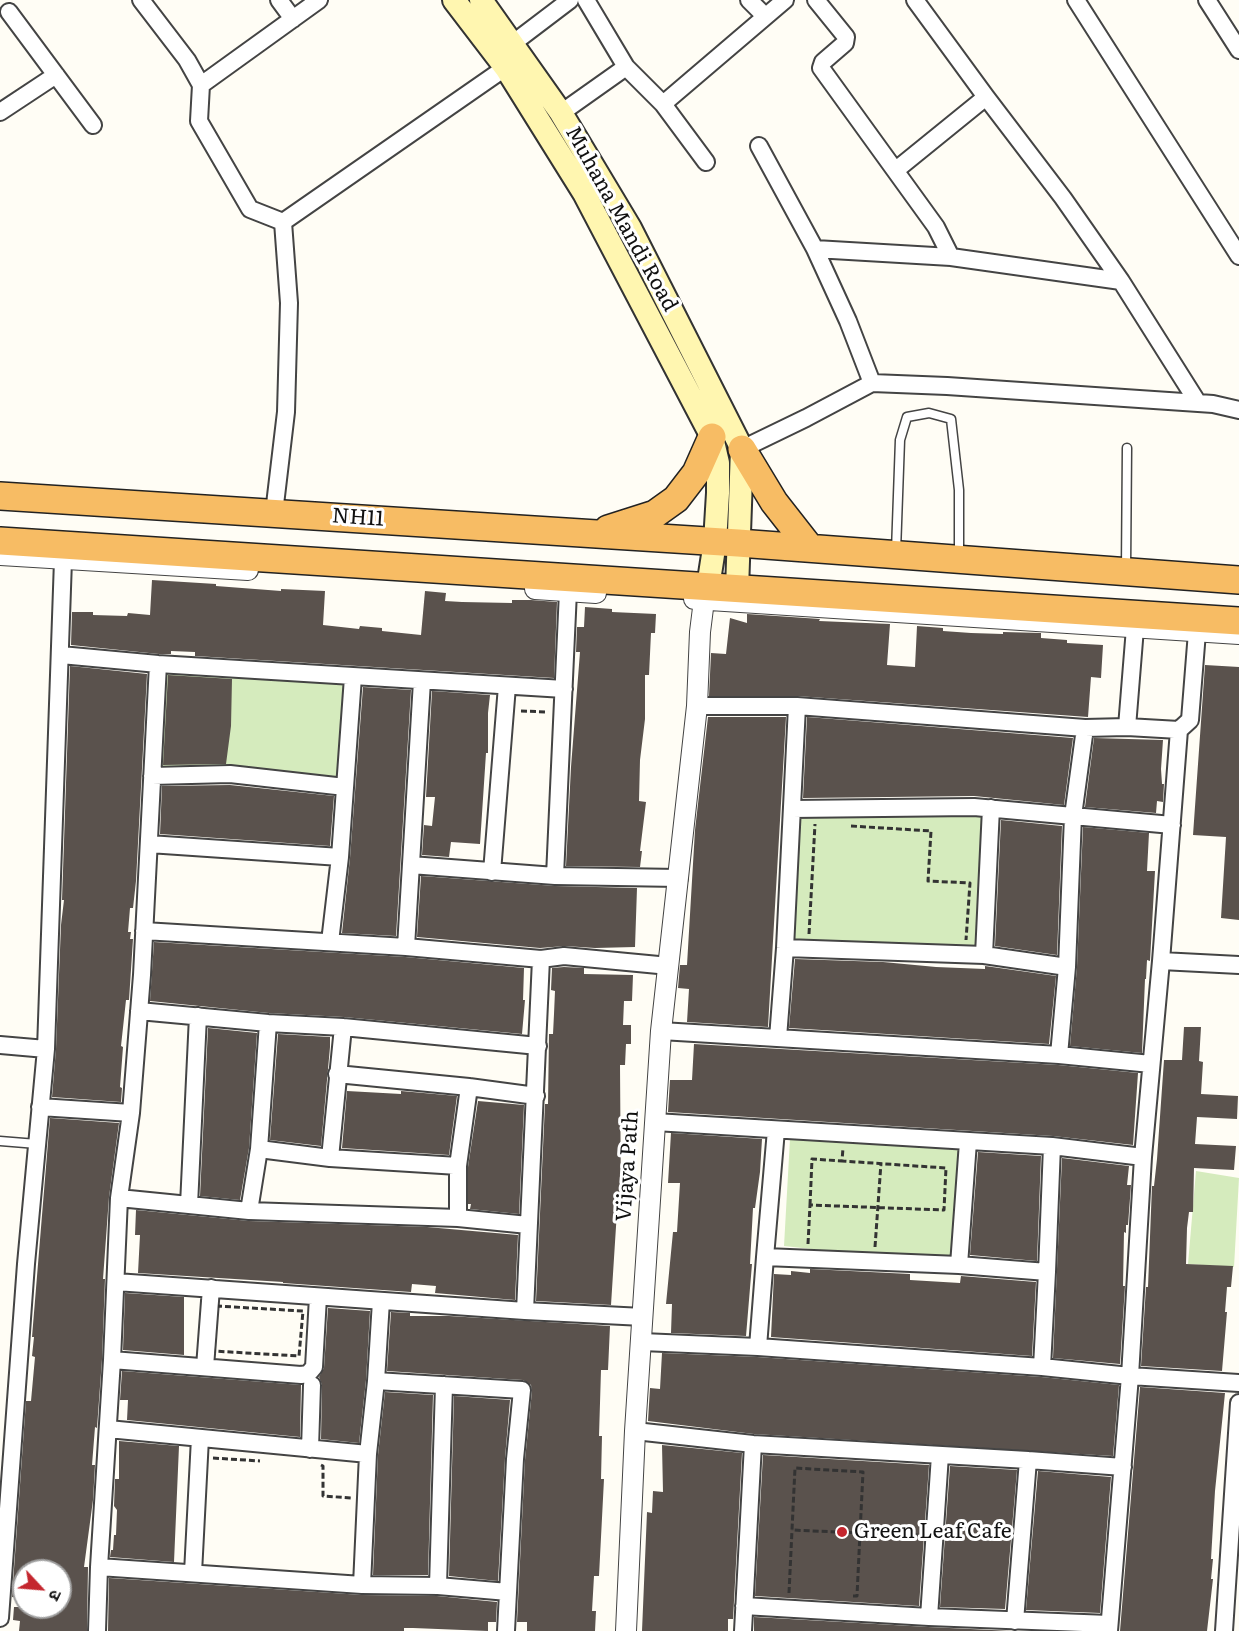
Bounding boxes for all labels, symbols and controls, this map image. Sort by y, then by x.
street label: Muhana Mandi Road [559,122,683,316]
street label: NH11 [331,504,385,532]
street label: Vijaya Path [612,1109,644,1223]
place label: Green Leaf Cafe [854,1519,1012,1545]
marker: Green Leaf Cafe [835,1525,849,1539]
north arrow [12,1559,72,1619]
text: उ [44,1587,69,1605]

